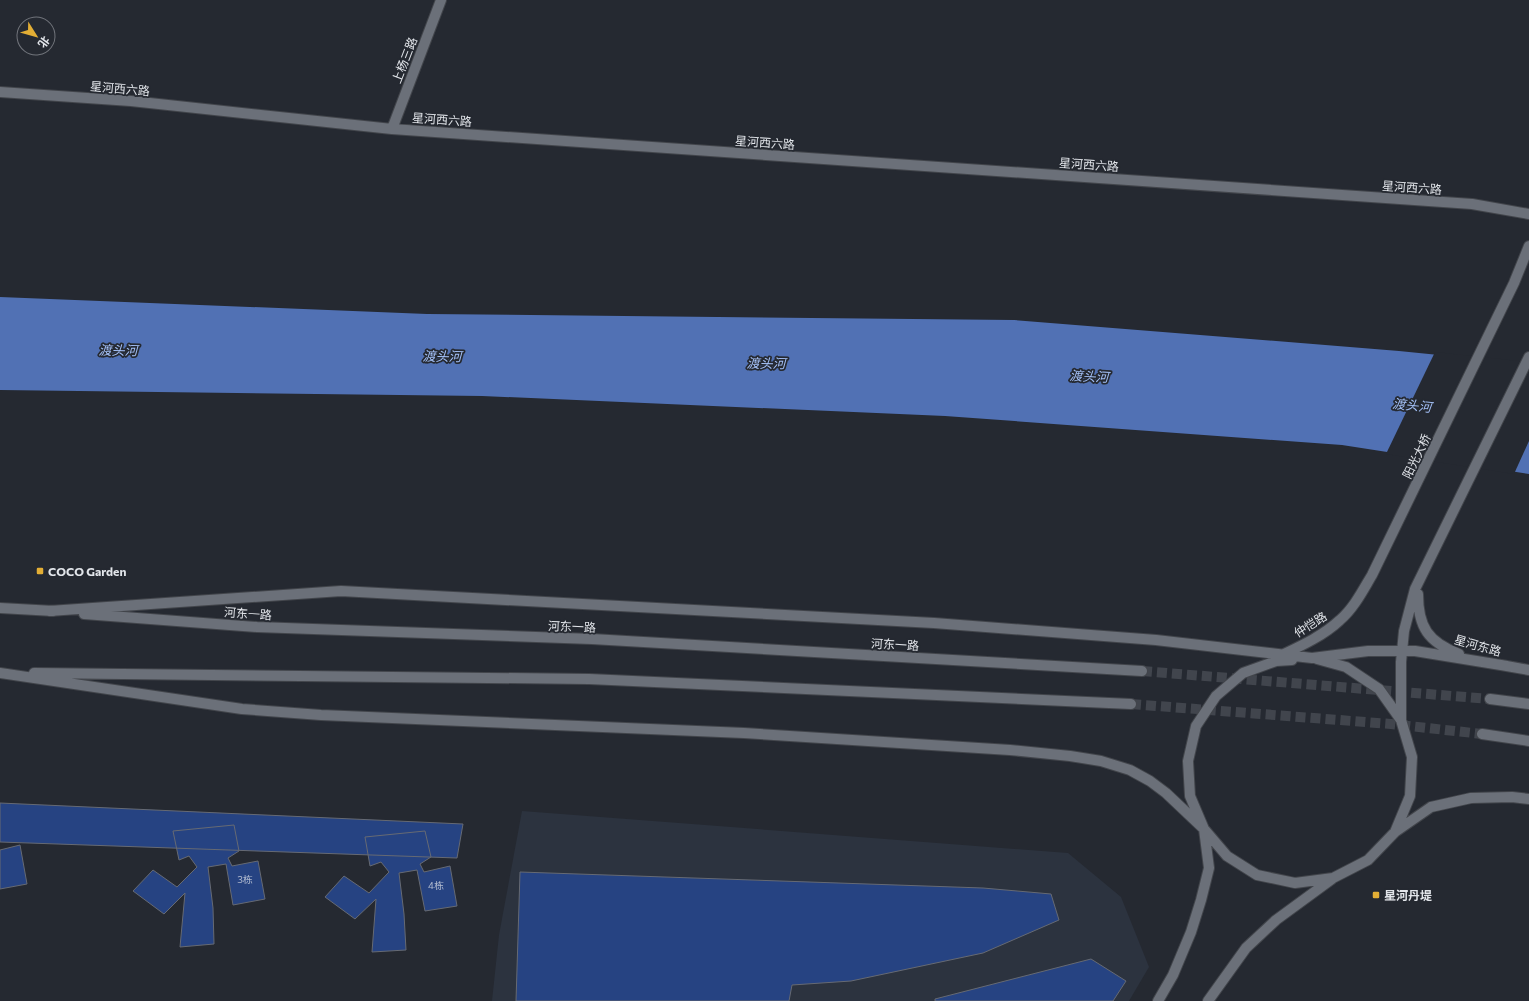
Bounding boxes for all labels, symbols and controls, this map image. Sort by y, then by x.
north arrow [16,16,56,56]
text: 北 [36,34,53,51]
street label: 上杨三路 [389,35,419,85]
street label: 星河西六路 [89,78,151,98]
street label: 星河西六路 [412,110,472,128]
street label: 星河西六路 [735,133,795,151]
street label: 星河西六路 [1059,155,1119,173]
street label: 星河西六路 [1382,178,1442,196]
water label: 渡头河 [98,342,141,358]
water label: 渡头河 [422,348,465,364]
water label: 渡头河 [746,355,789,371]
water label: 渡头河 [1069,367,1112,385]
water label: 渡头河 [1392,395,1435,415]
street label: 阳光大桥 [1399,431,1433,481]
place label: COCO Garden [48,564,126,578]
marker: COCO Garden [35,566,45,576]
street label: 河东一路 [224,604,272,622]
street label: 仲恺路 [1291,609,1329,639]
street label: 河东一路 [548,618,596,634]
street label: 星河东路 [1453,632,1503,658]
street label: 河东一路 [871,636,919,652]
house number: 3栋 [237,873,253,885]
house number: 4栋 [428,879,444,891]
place label: 星河丹堤 [1384,888,1432,902]
marker: 星河丹堤 [1371,890,1381,900]

